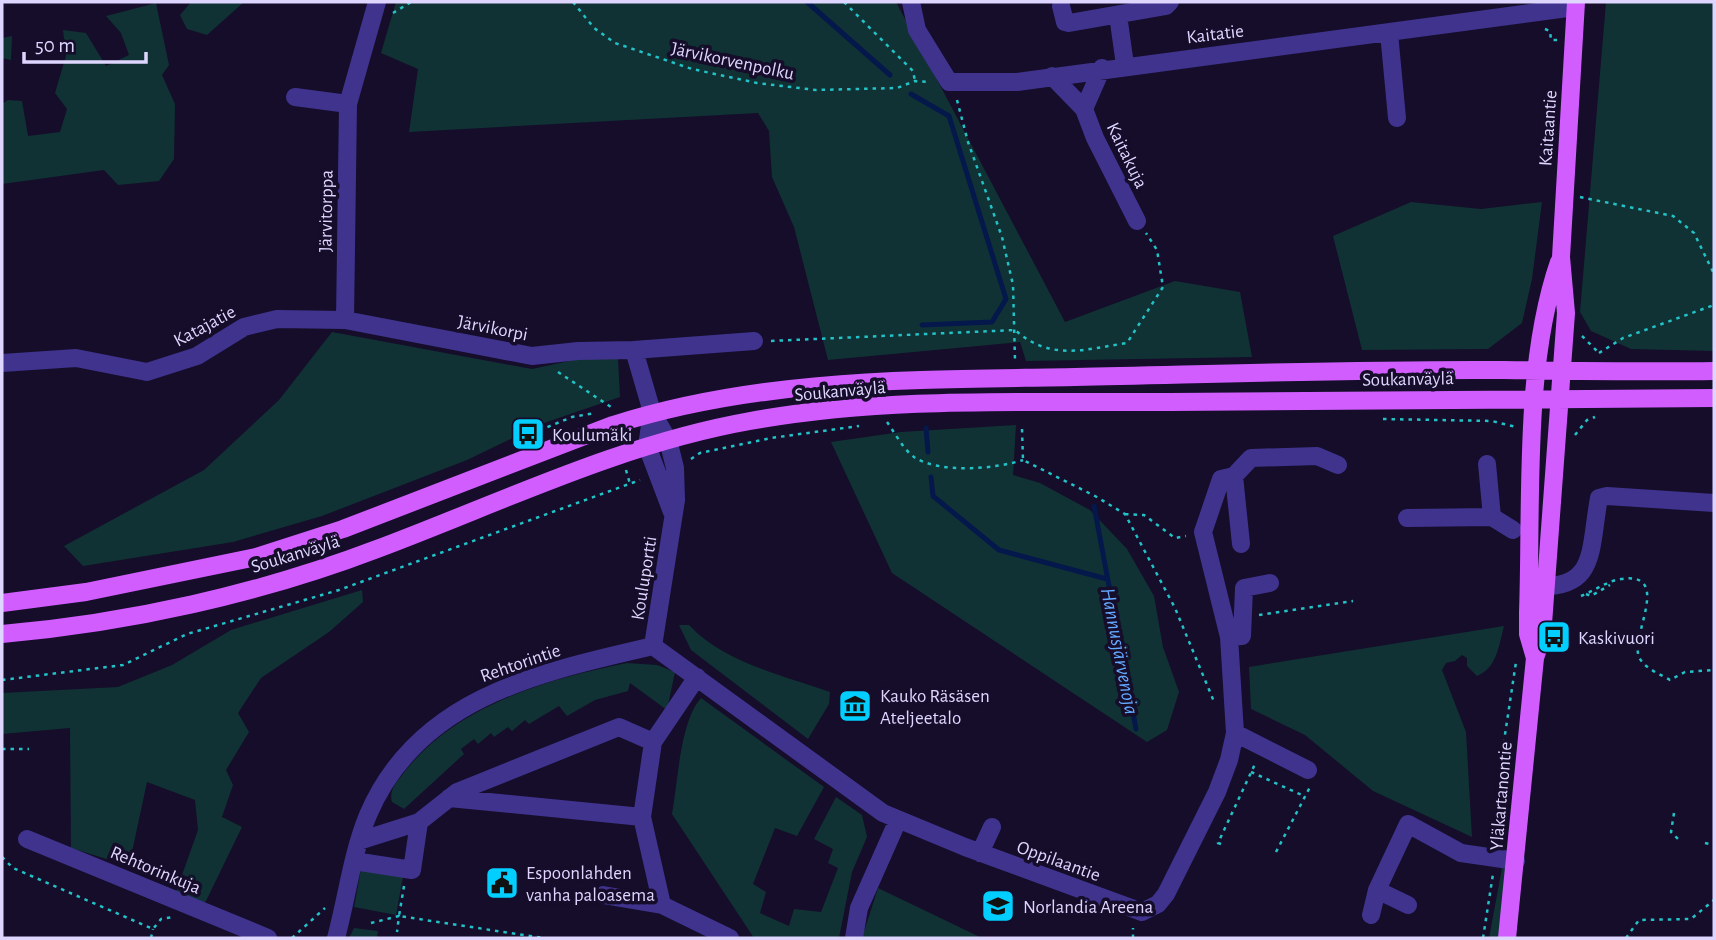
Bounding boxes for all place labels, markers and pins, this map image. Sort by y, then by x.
bus stop icon: Koulumäki [509,415,547,453]
place label: Koulumäki [552,426,632,445]
bus stop icon: Kaskivuori [1535,618,1573,656]
place label: Kaskivuori [1578,629,1655,648]
museum icon: Kauko Räsäsen Ateljeetalo [836,687,874,725]
place label: Kauko Räsäsen Ateljeetalo [880,687,990,728]
public building icon: Espoonlahden vanha paloasema [483,864,521,902]
place label: Espoonlahden vanha paloasema [526,864,655,905]
school or university icon: Norlandia Areena [979,887,1017,925]
place label: Norlandia Areena [1023,898,1154,917]

